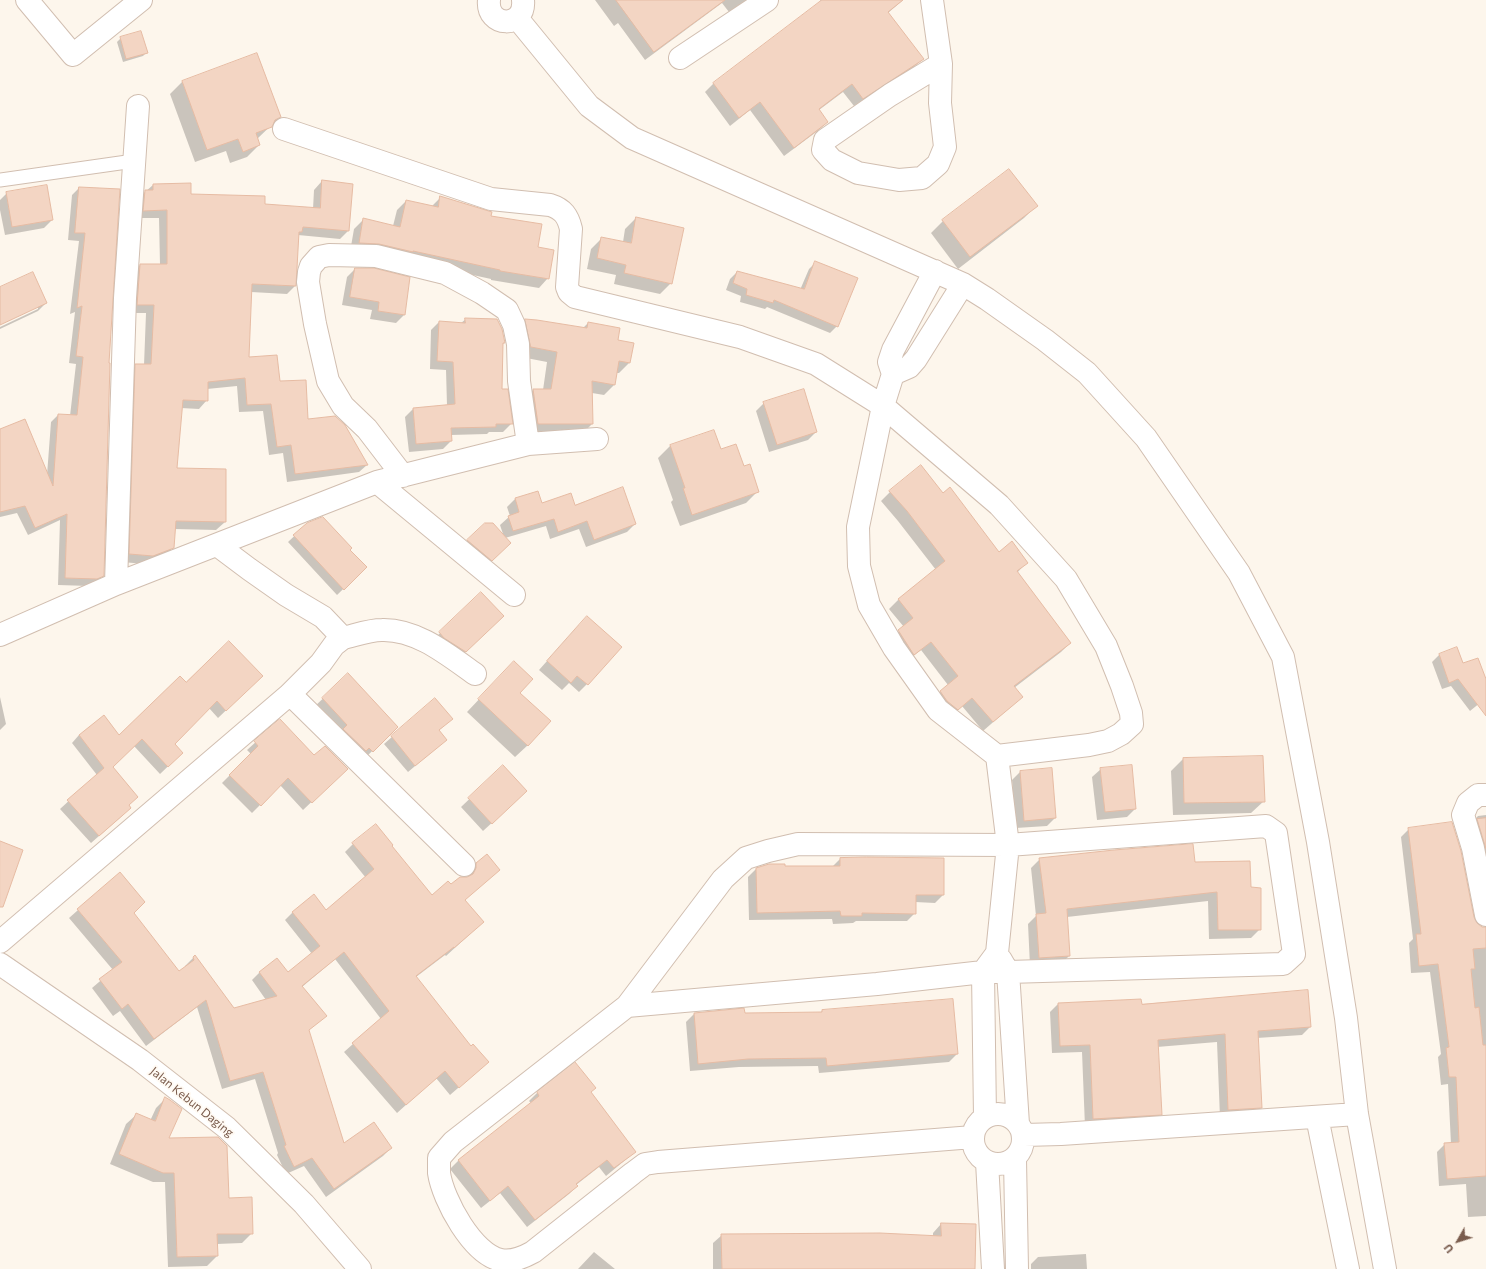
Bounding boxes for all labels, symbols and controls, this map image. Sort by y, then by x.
street label: Jalan Kebun Daging [147,1064,237,1140]
north arrow [1438,1221,1478,1261]
text: U [1441,1242,1456,1256]

